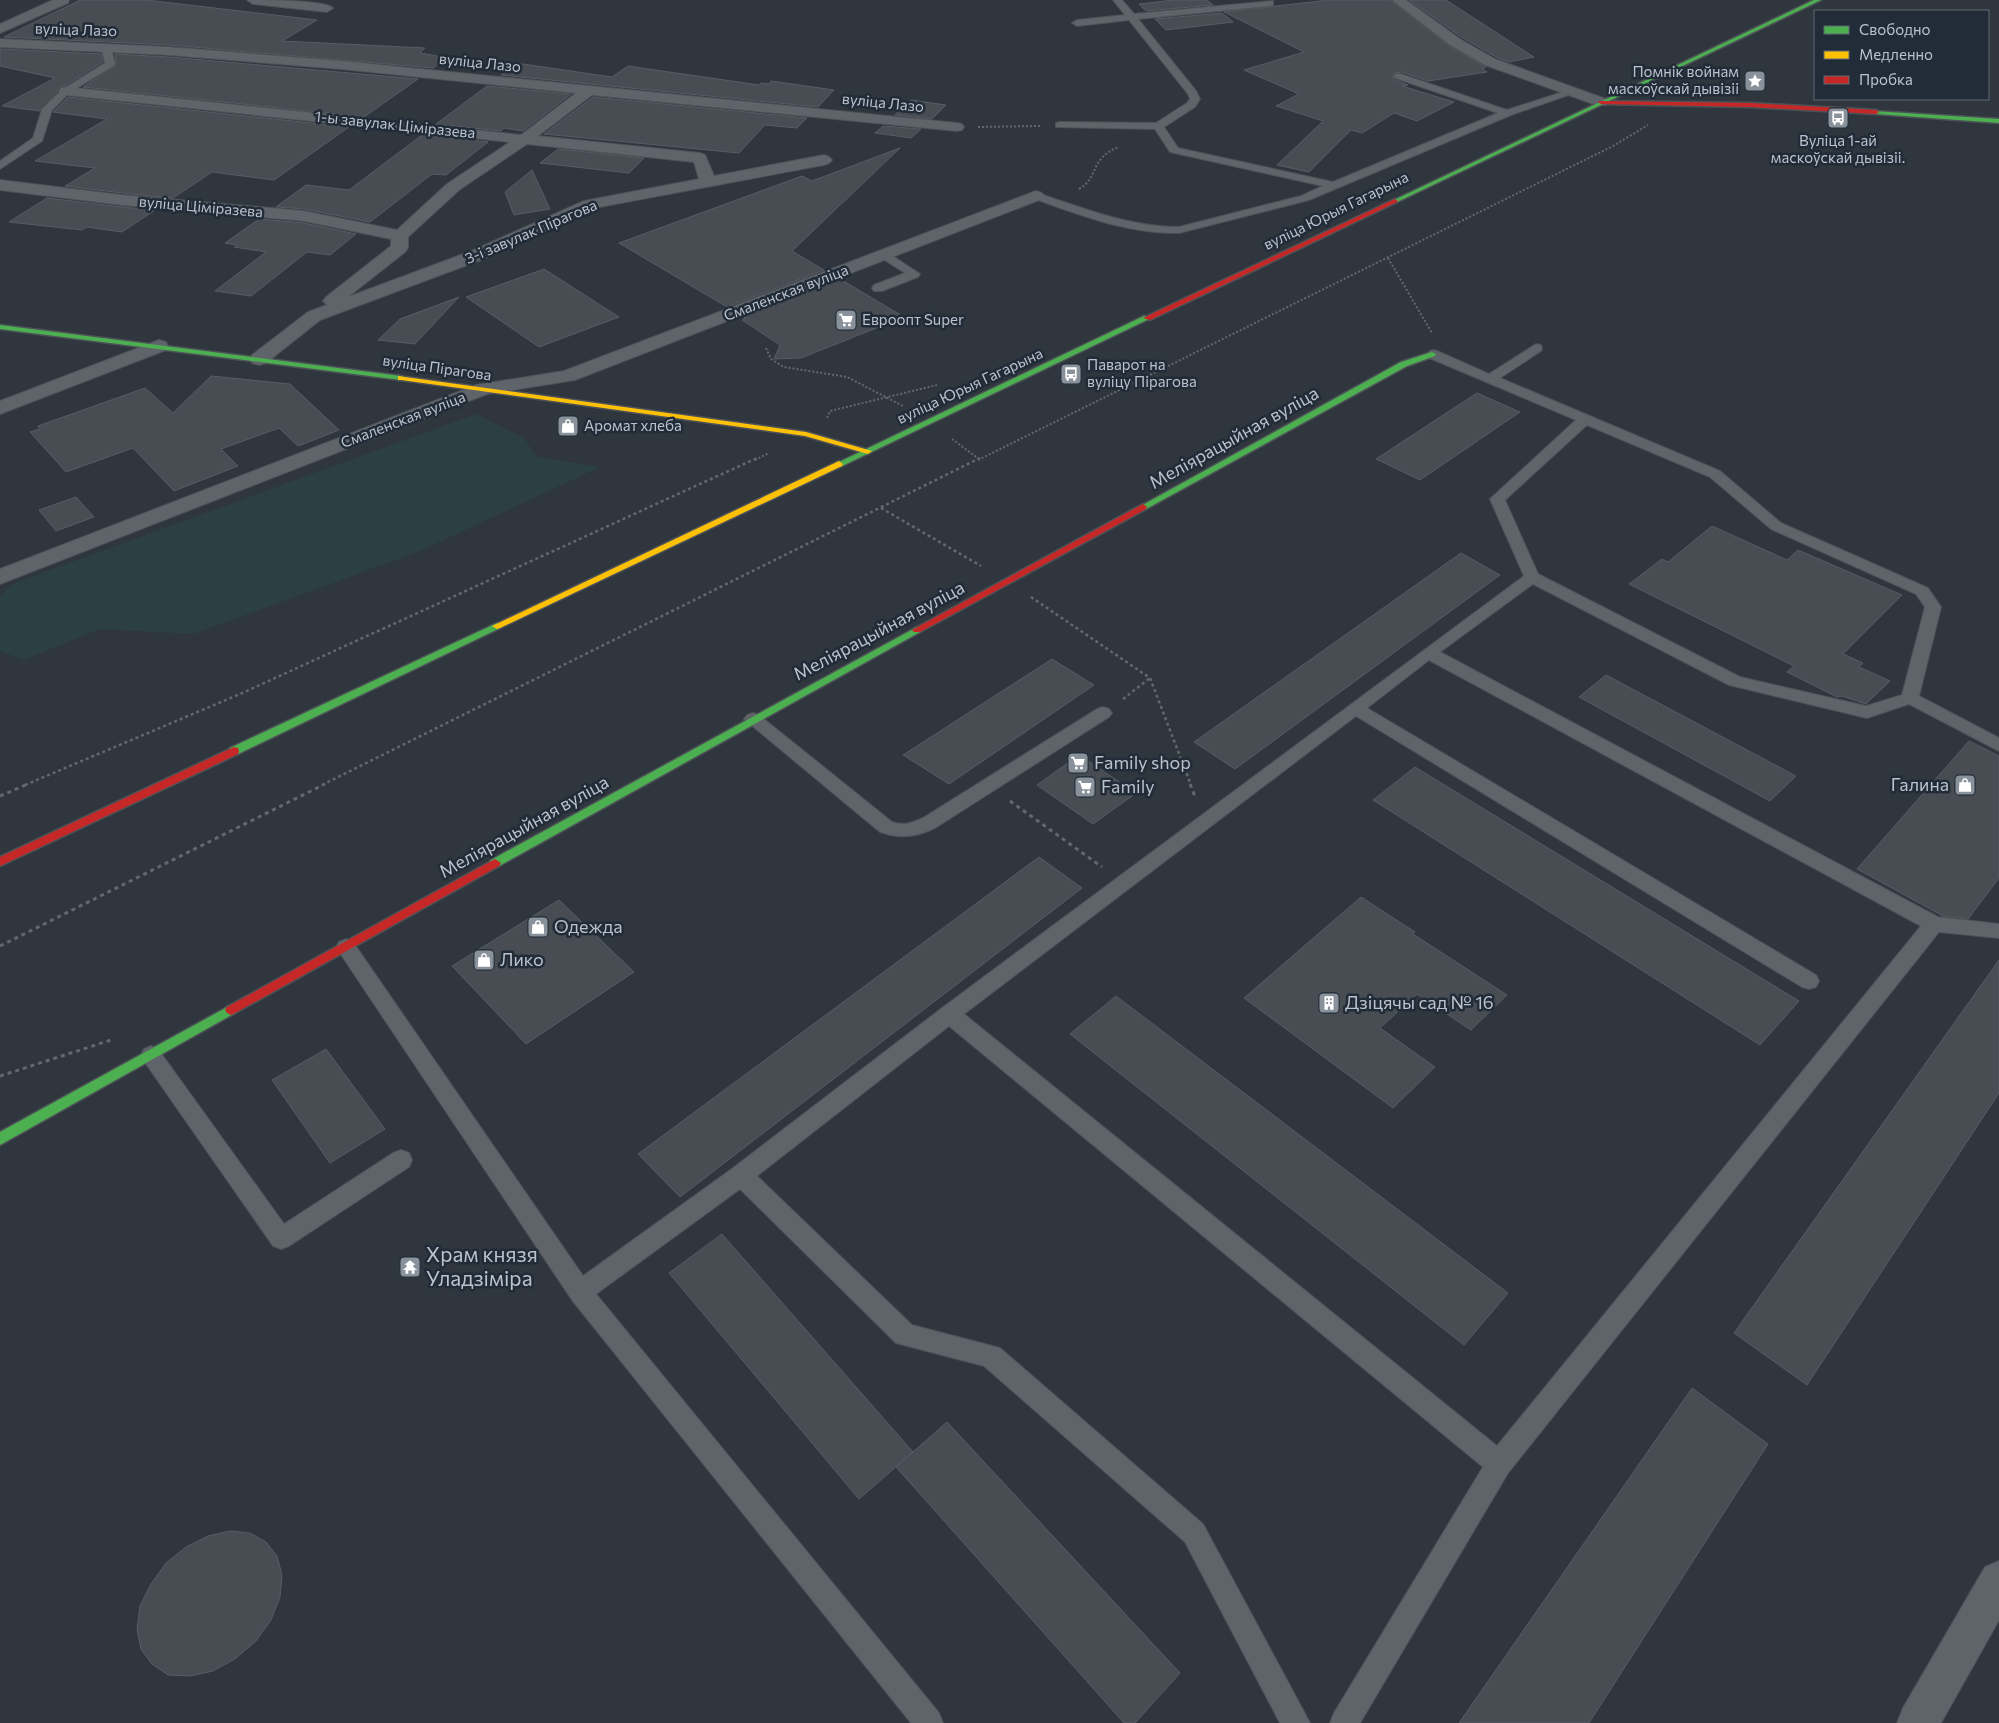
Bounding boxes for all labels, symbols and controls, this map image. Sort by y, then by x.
legend [1814,10,1989,100]
street label: вуліца Лазо [35,19,118,39]
text: Свободно [1859,20,1930,38]
text: Медленно [1859,45,1933,63]
street label: вуліца Лазо [438,49,522,75]
place label: Помнік войнам маскоўскай дывізіі [1608,62,1739,97]
place icon: Помнік войнам маскоўскай дывізіі [1743,69,1767,93]
text: Пробка [1859,70,1913,88]
street label: вуліца Лазо [841,89,925,115]
bus stop icon: Вуліца 1-ай маскоўскай дывізіі. [1826,106,1850,130]
street label: 1-ы завулак Ціміразева [314,107,476,141]
place label: Вуліца 1-ай маскоўскай дывізіі. [1771,131,1905,166]
street label: вуліца Юрыя Гагарына [1260,167,1411,253]
street label: вуліца Ціміразева [138,192,264,220]
street label: 3-і завулак Пірагова [462,195,599,267]
street label: Смаленская вуліца [721,260,850,324]
supermarket icon: Евроопт Super [834,308,858,332]
place label: Евроопт Super [862,310,964,328]
street label: вуліца Юрыя Гагарына [894,343,1045,427]
street label: вуліца Пірагова [381,350,493,384]
place label: Паварот на вуліцу Пірагова [1087,355,1197,390]
bus stop icon: Паварот на вуліцу Пірагова [1059,362,1083,386]
street label: Меліярацыйная вуліца [1145,381,1322,493]
street label: Смаленская вуліца [338,387,467,451]
shop icon: Аромат хлеба [556,414,580,438]
place label: Аромат хлеба [584,416,682,434]
street label: Меліярацыйная вуліца [789,576,968,685]
supermarket icon: Family shop [1066,751,1090,775]
place label: Family shop [1094,751,1191,773]
street label: Меліярацыйная вуліца [435,770,612,882]
place label: Галина [1891,773,1949,795]
shop icon: Галина [1953,773,1977,797]
supermarket icon: Family [1073,775,1097,799]
place label: Family [1101,775,1155,797]
shop icon: Одежда [526,915,550,939]
place label: Одежда [554,915,623,937]
shop icon: Лико [472,948,496,972]
place label: Лико [500,948,544,970]
building icon: Дзіцячы сад № 16 [1317,991,1341,1015]
place label: Дзіцячы сад № 16 [1345,991,1494,1013]
place label: Храм князя Уладзіміра [426,1241,538,1290]
temple icon: Храм князя Уладзіміра [398,1255,422,1279]

